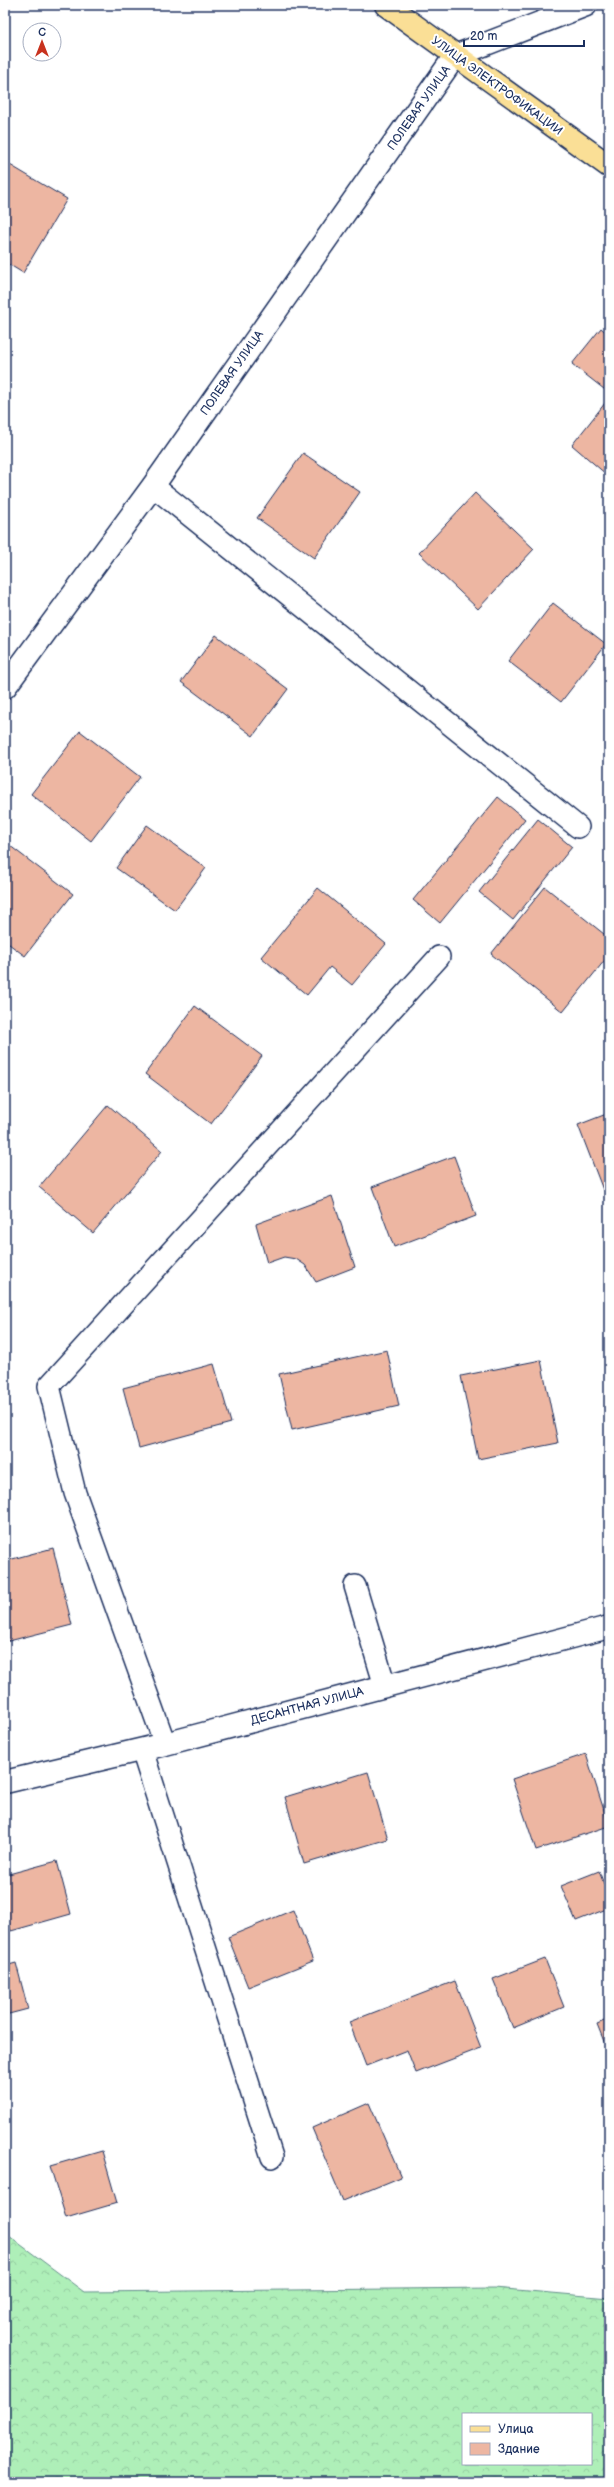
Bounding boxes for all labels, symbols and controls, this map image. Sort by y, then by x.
north arrow [22,22,62,62]
scale bar [464,22,584,48]
text: С [38,26,46,39]
text: 20 m [470,29,497,44]
street label: УЛИЦА ЭЛЕКТРОФИКАЦИИ [428,33,566,139]
street label: ПОЛЕВАЯ УЛИЦА [384,62,454,153]
street label: ПОЛЕВАЯ УЛИЦА [197,327,267,418]
street label: ДЕСАНТНАЯ УЛИЦА [249,1684,366,1728]
legend [462,2413,592,2465]
text: Улица [498,2422,534,2437]
text: Здание [498,2442,540,2457]

